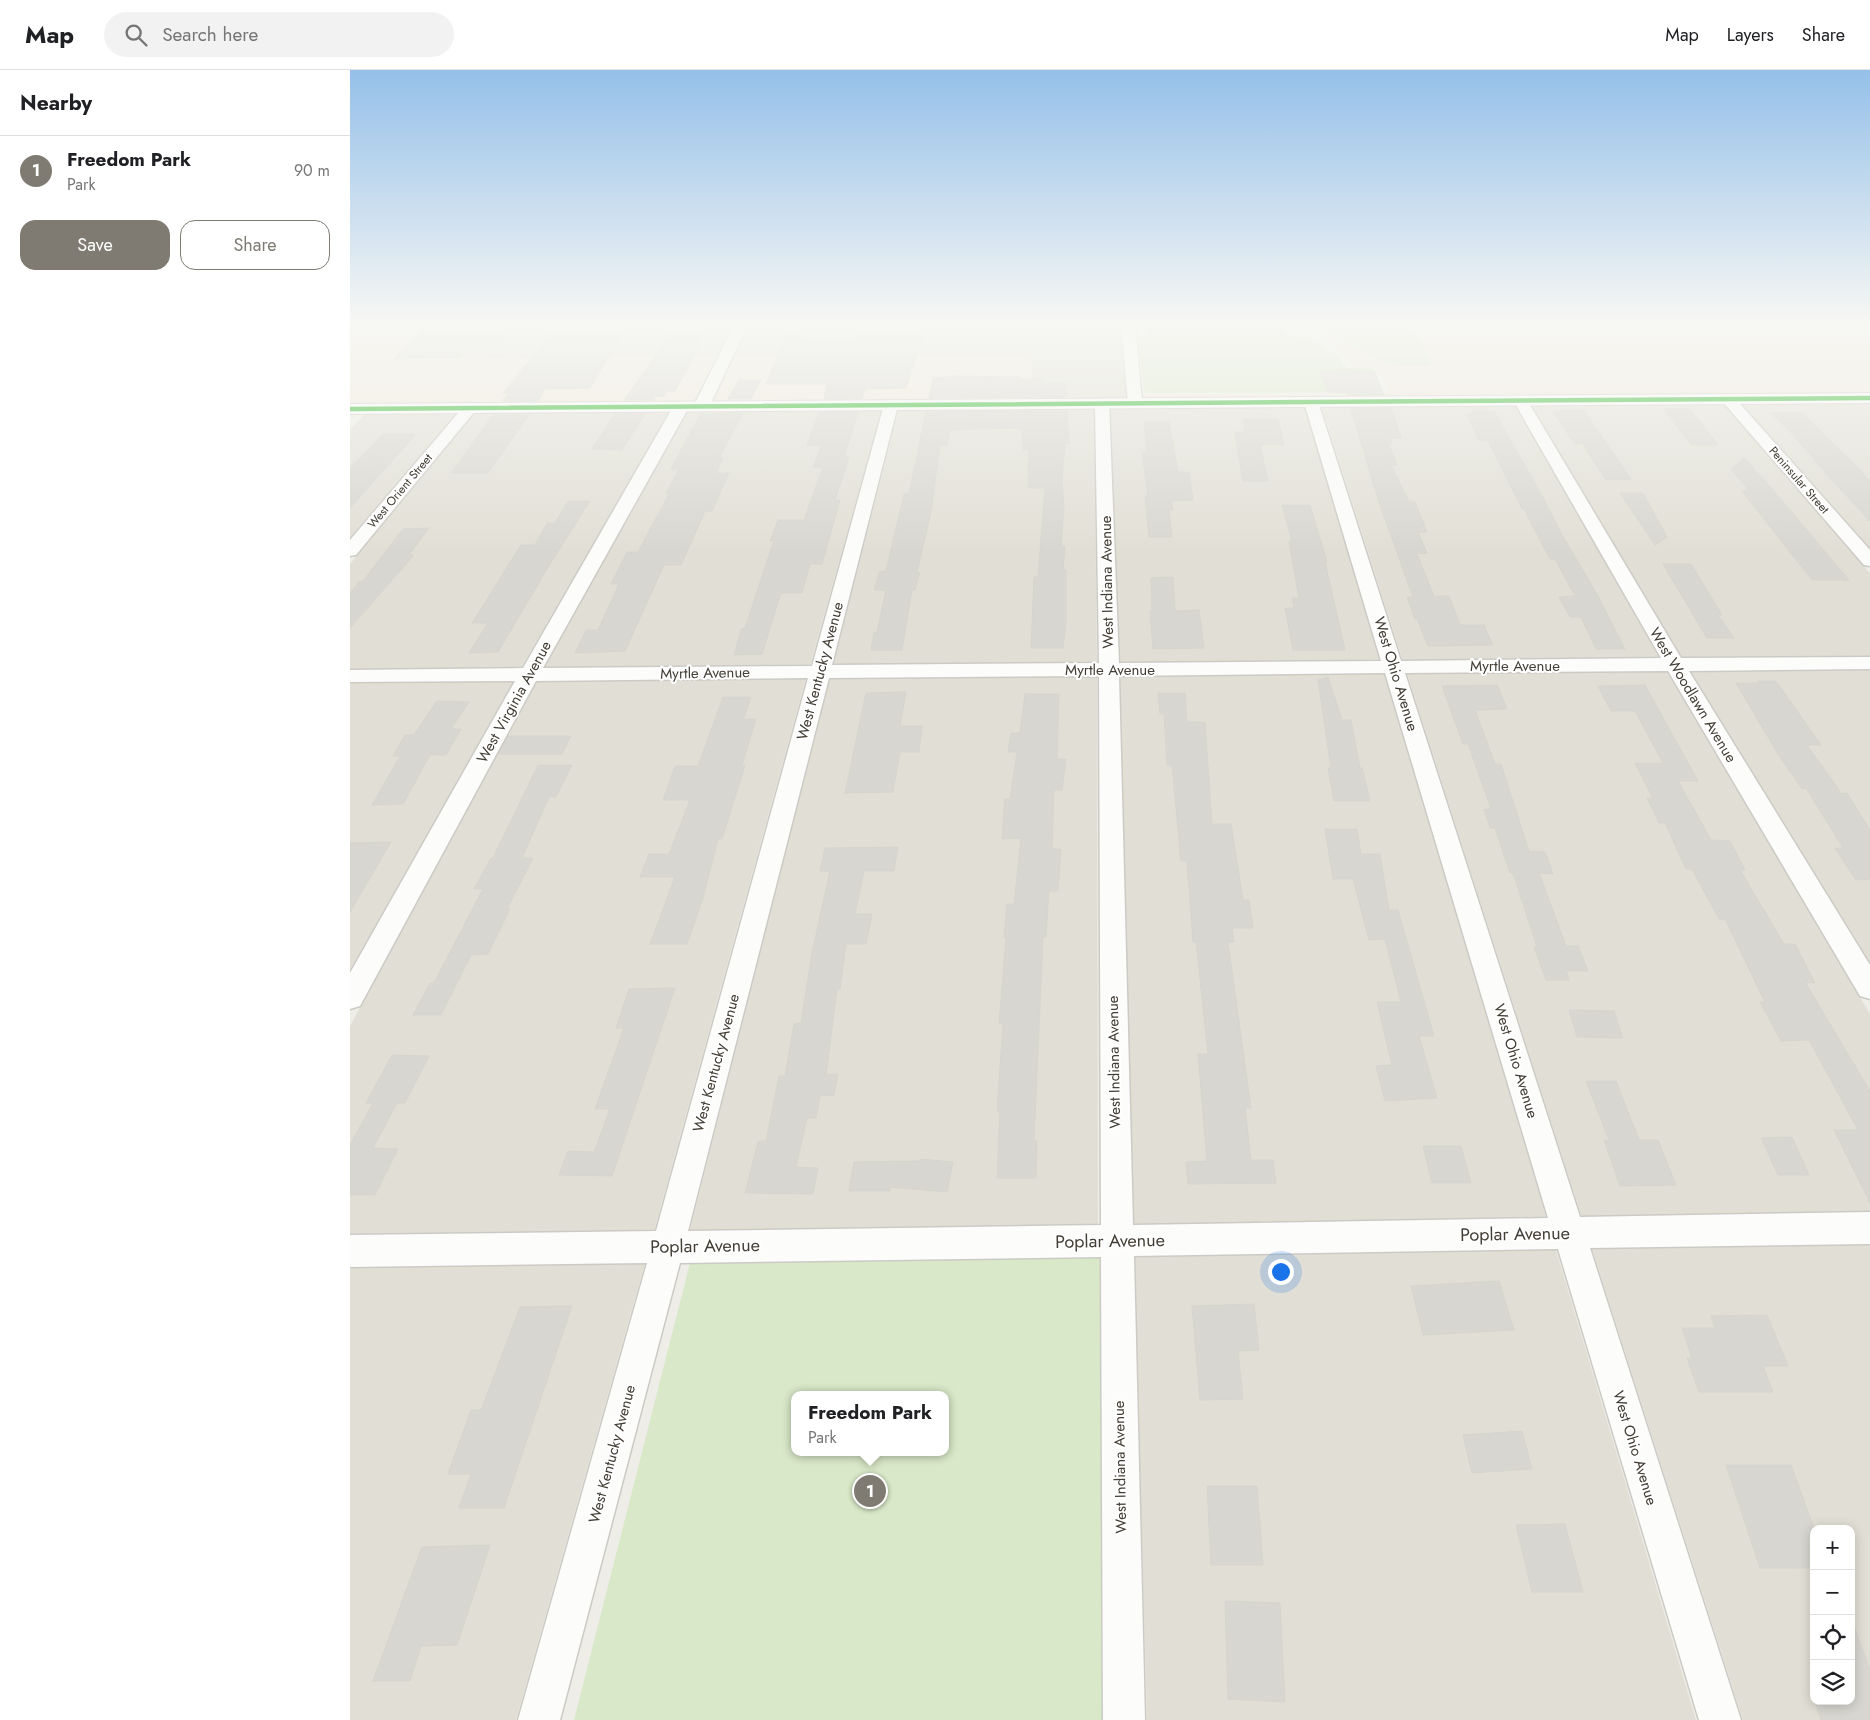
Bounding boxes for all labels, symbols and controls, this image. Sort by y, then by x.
search box [104,12,454,57]
text: Map [25,17,74,52]
icon: search [122,21,150,49]
text: Search here [162,21,258,48]
text: Map [1665,22,1699,48]
text: Layers [1727,22,1774,48]
text: Share [1802,22,1845,48]
text: Nearby [20,88,92,118]
text: Freedom Park [67,146,191,173]
text: 1 [32,159,40,182]
text: 90 m [294,159,330,182]
text: Park [67,173,96,196]
button: Save [20,220,170,270]
button: Share [180,220,330,270]
street label: Peninsular Street [1765,442,1833,518]
street label: West Orient Street [363,450,437,532]
street label: West Indiana Avenue [1095,515,1119,649]
street label: West Kentucky Avenue [791,599,849,743]
street label: West Ohio Avenue [1368,614,1424,734]
street label: West Woodlawn Avenue [1644,623,1742,767]
street label: West Virginia Avenue [471,637,557,767]
street label: Myrtle Avenue [1470,655,1560,677]
street label: Myrtle Avenue [1065,659,1155,681]
street label: Myrtle Avenue [660,661,750,685]
street label: West Kentucky Avenue [687,991,745,1135]
street label: West Indiana Avenue [1102,995,1126,1129]
street label: West Ohio Avenue [1488,1001,1544,1121]
street label: Poplar Avenue [1460,1220,1570,1248]
street label: Poplar Avenue [1055,1227,1165,1255]
street label: Poplar Avenue [650,1232,760,1260]
your location [1268,1259,1294,1285]
street label: West Kentucky Avenue [583,1382,641,1526]
street label: West Ohio Avenue [1607,1388,1663,1508]
popup [791,1391,949,1456]
text: Freedom Park [808,1399,932,1426]
street label: West Indiana Avenue [1108,1400,1132,1534]
text: Park [808,1426,837,1449]
pin: 1 [854,1472,886,1510]
map controls [1810,1525,1855,1705]
button: + [1810,1525,1855,1570]
button: − [1810,1570,1855,1615]
button: locate [1810,1615,1855,1660]
button: layers [1810,1660,1855,1705]

